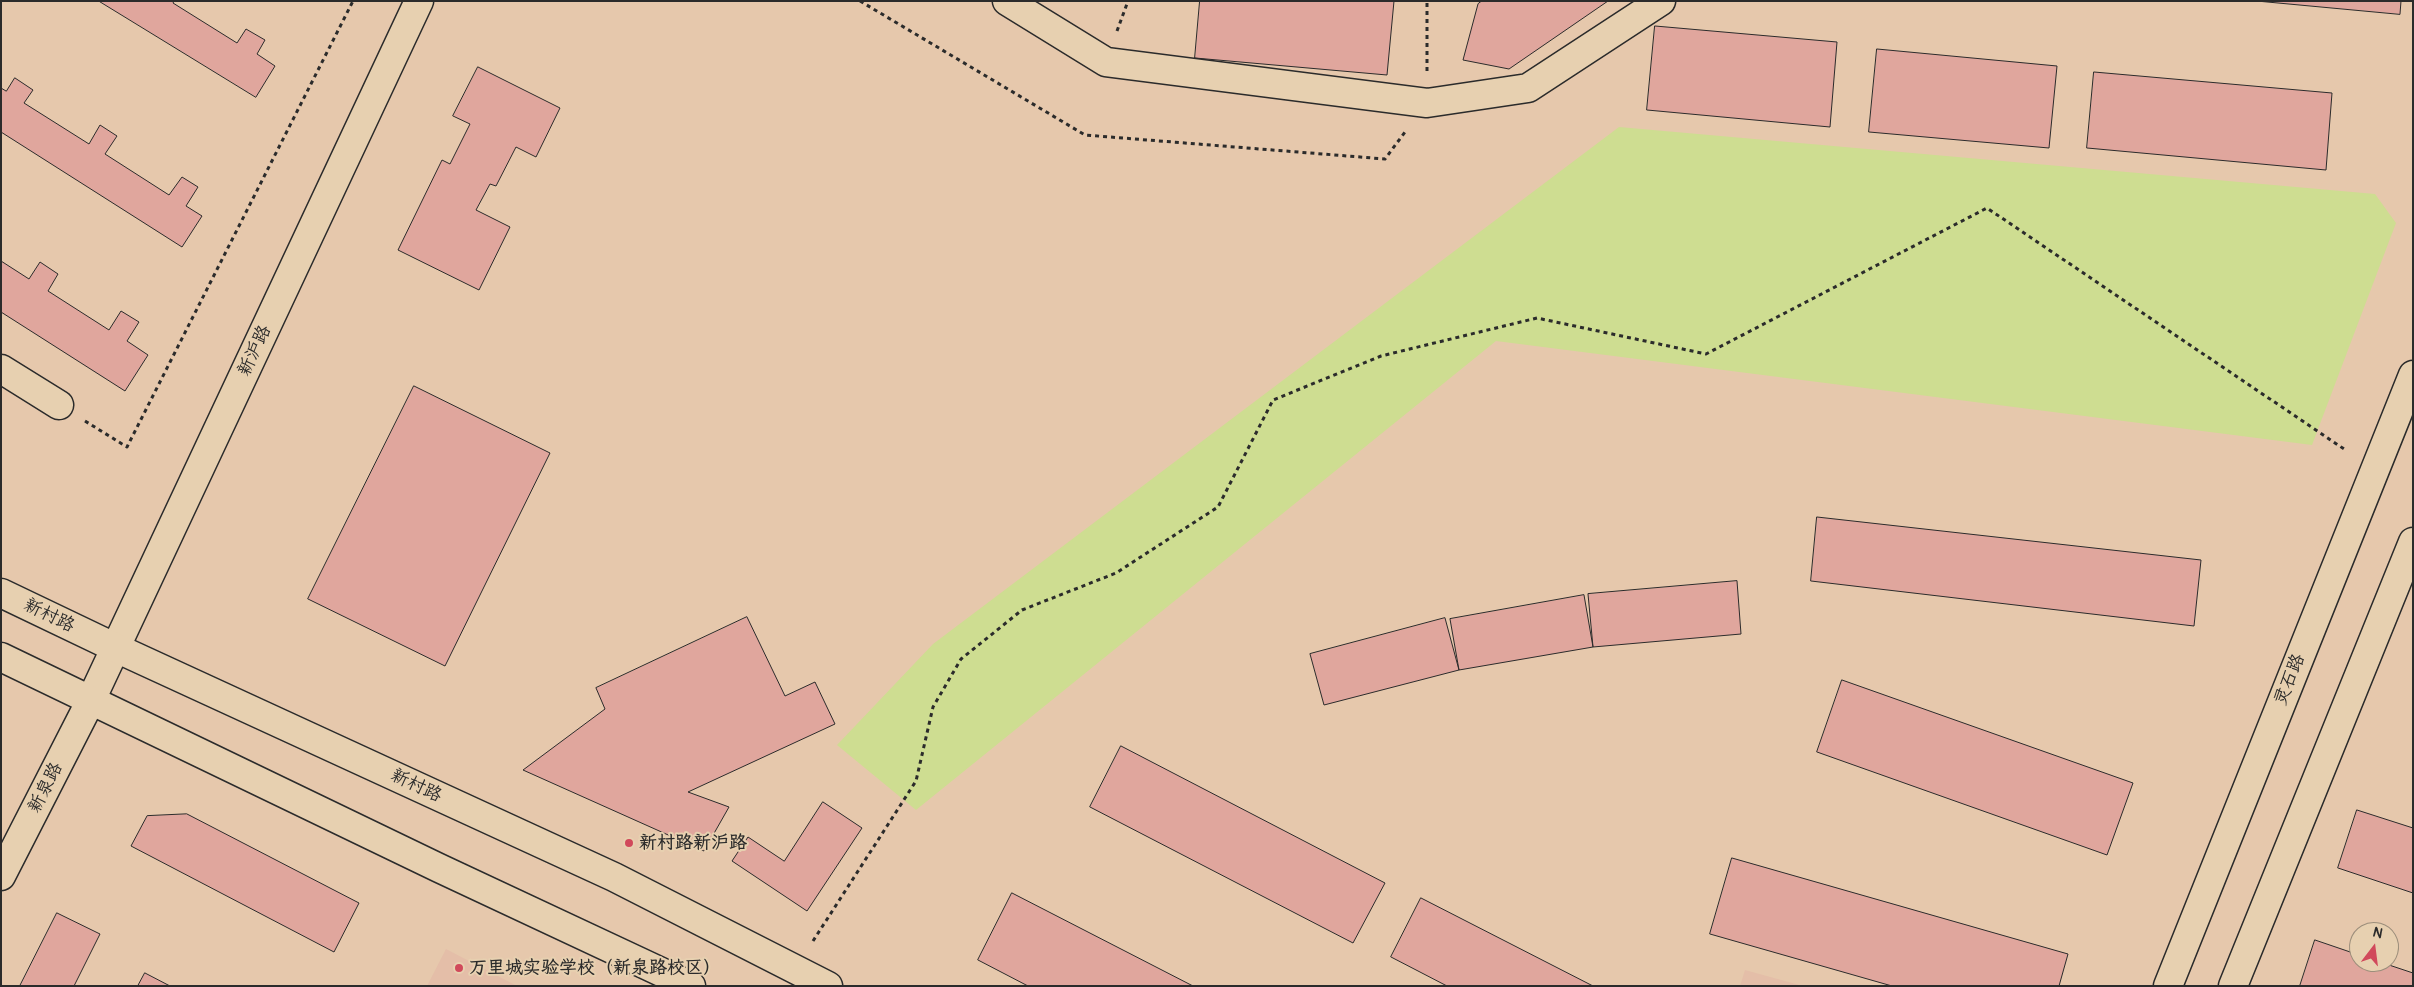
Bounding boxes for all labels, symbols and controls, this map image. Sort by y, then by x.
street label: 新沪路 [234,322,276,380]
street label: 新村路 [20,594,78,638]
street label: 灵石路 [2270,651,2310,709]
street label: 新泉路 [24,759,68,817]
street label: 新村路 [387,765,445,807]
place label: 新村路新沪路 [639,832,747,854]
marker: 新村路新沪路 [623,837,635,849]
north arrow [2349,922,2399,972]
text: N [2371,924,2385,942]
place label: 万里城实验学校（新泉路校区） [469,957,721,979]
marker: 万里城实验学校（新泉路校区） [453,962,465,974]

